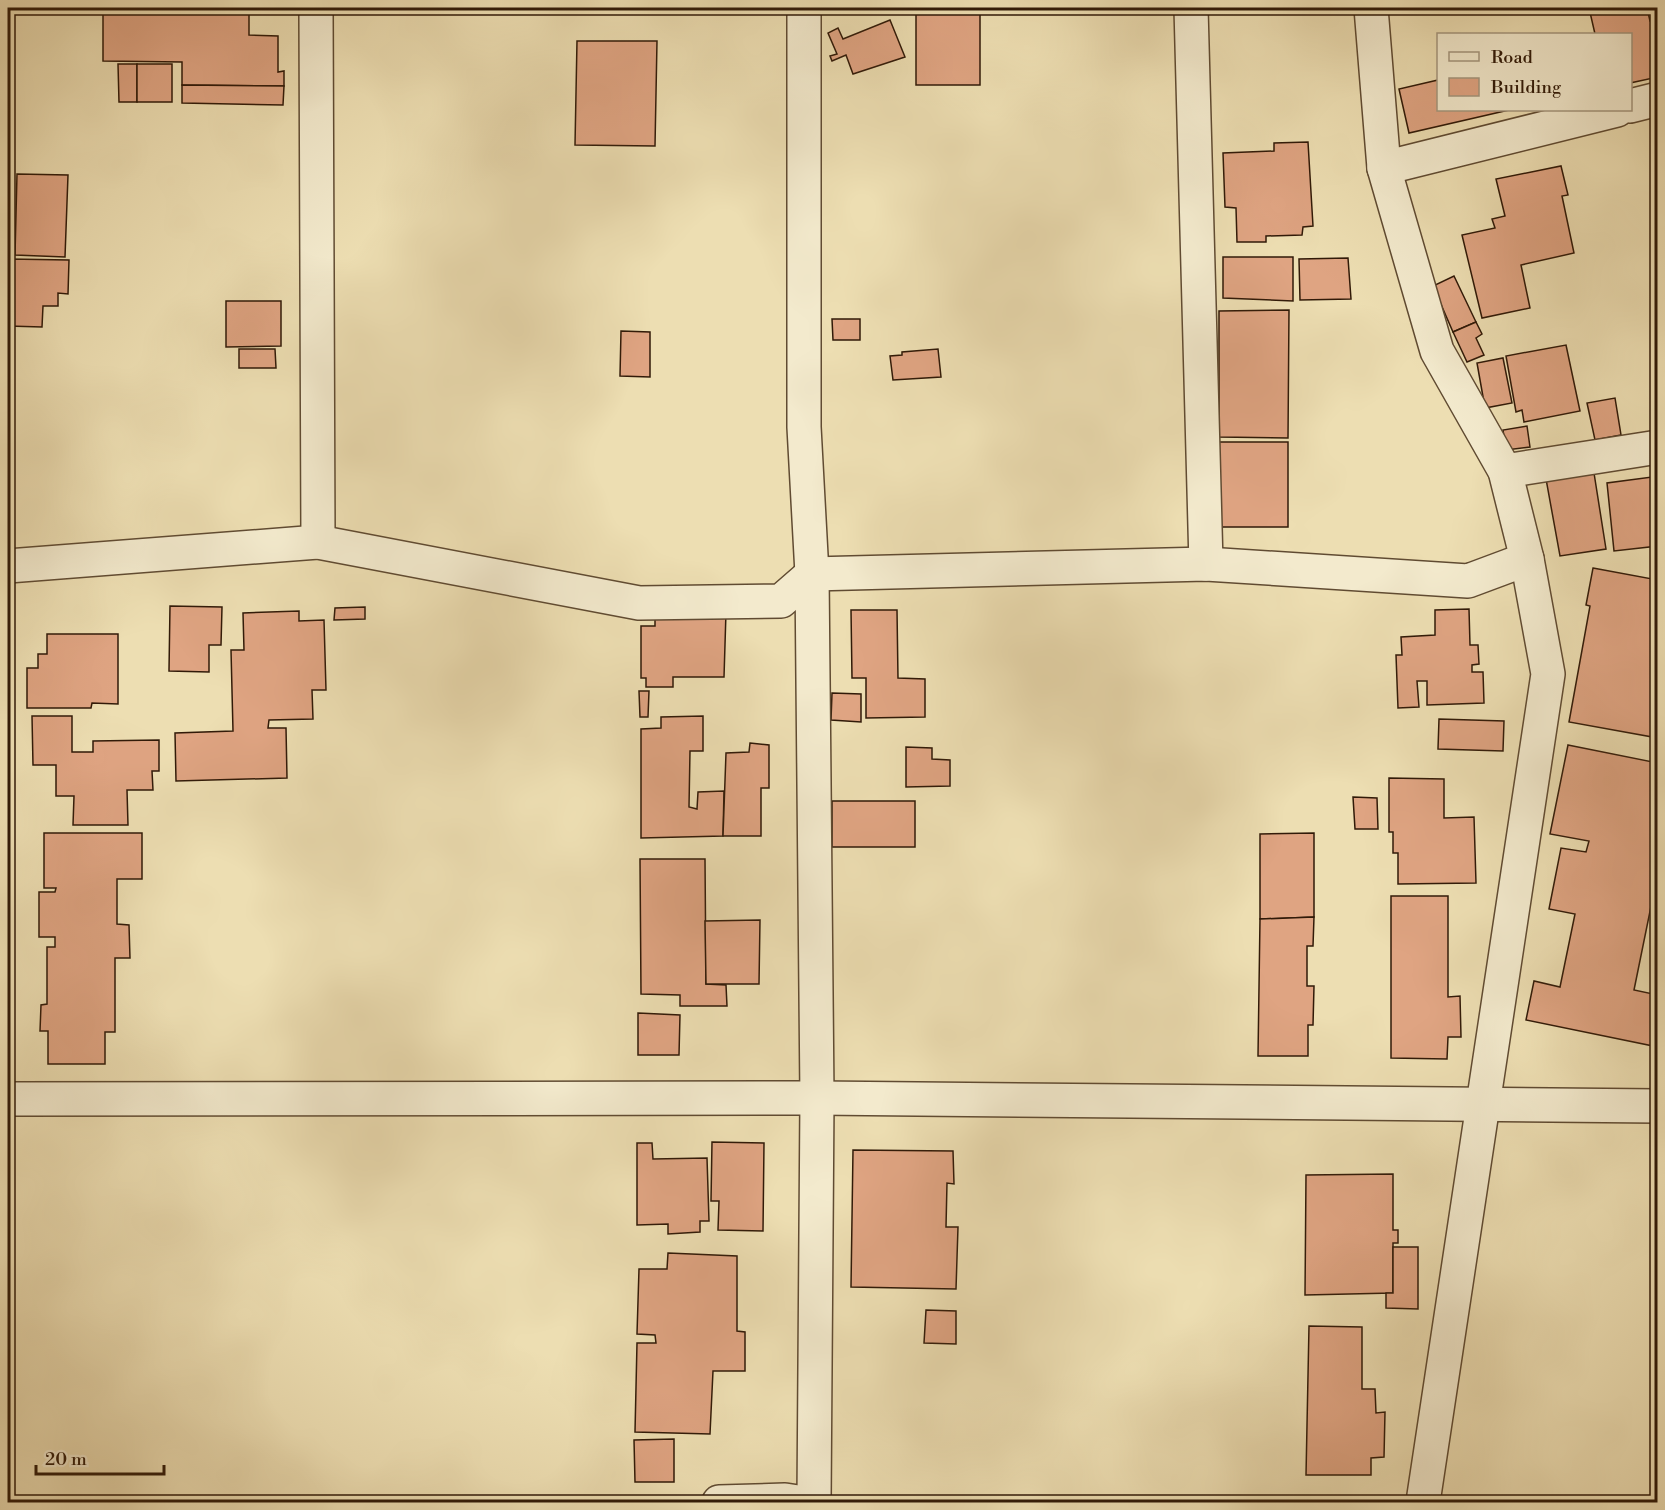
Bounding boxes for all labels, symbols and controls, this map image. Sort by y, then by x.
legend [1437,33,1632,111]
text: Road [1491,46,1534,69]
text: Building [1490,76,1562,99]
scale bar [36,1438,164,1476]
text: 20 m [45,1448,87,1471]

